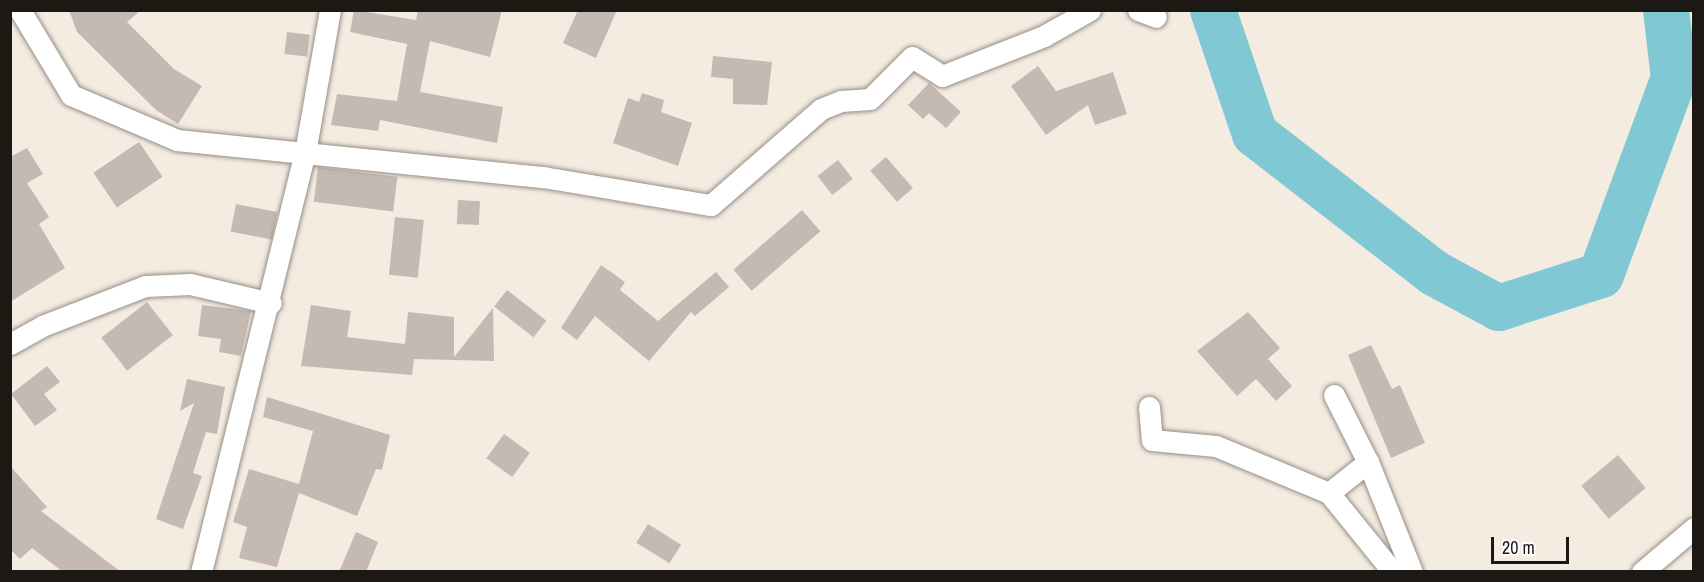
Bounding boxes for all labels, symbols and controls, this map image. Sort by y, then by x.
scale bar [1494,525,1572,563]
text: 20 m [1502,535,1535,560]

